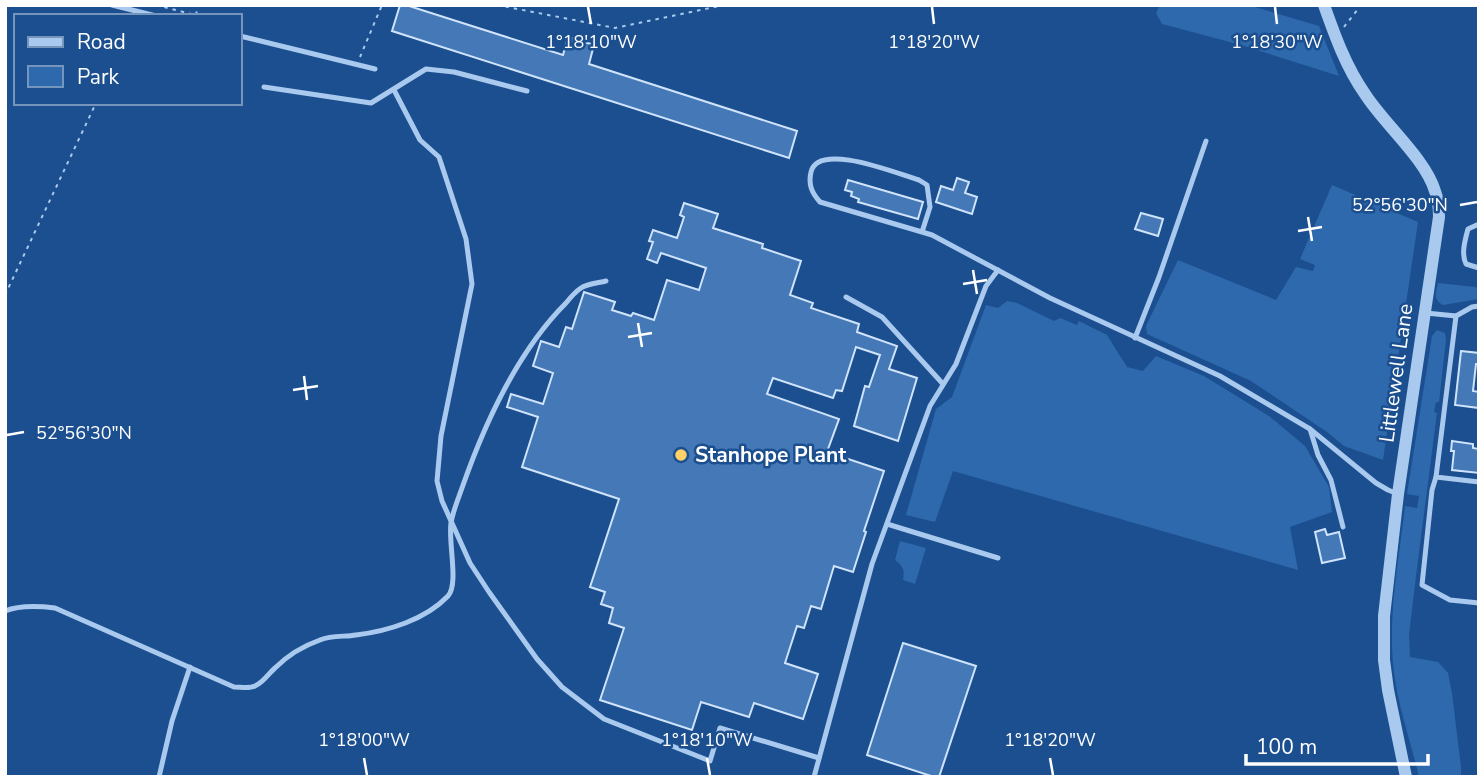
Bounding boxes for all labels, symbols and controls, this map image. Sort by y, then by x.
legend [14,14,242,105]
text: Road [77,28,126,56]
text: 1°18'10"W [545,30,637,54]
text: 1°18'20"W [888,30,980,54]
text: 1°18'30"W [1231,30,1323,54]
text: Park [77,63,119,91]
text: 52°56'30"N [1352,193,1448,217]
street label: Littlewell Lane [1372,302,1420,444]
text: 52°56'30"N [36,421,132,445]
place label: Stanhope Plant [695,441,847,469]
marker: Stanhope Plant [673,447,689,463]
scale bar [1246,722,1428,766]
text: 1°18'00"W [318,728,410,752]
text: 1°18'10"W [661,728,753,752]
text: 1°18'20"W [1004,728,1096,752]
text: 100 m [1256,733,1317,761]

